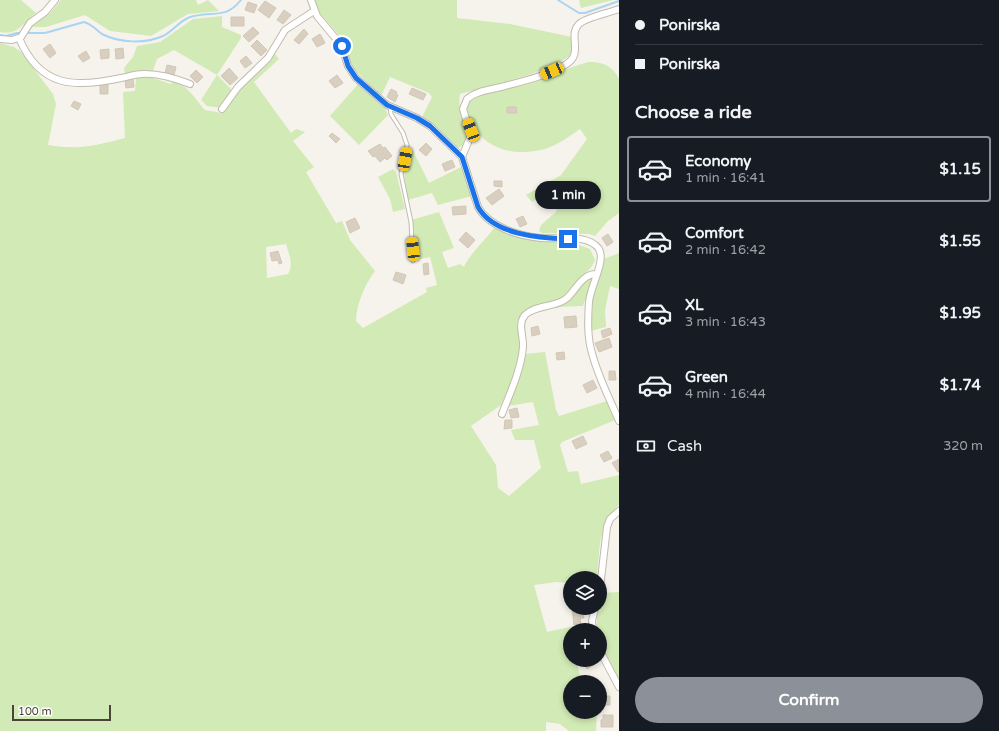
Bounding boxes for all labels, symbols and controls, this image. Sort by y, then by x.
text: Ponirska [659,16,720,34]
route start [333,37,351,55]
text: Ponirska [659,55,720,73]
car [539,61,565,81]
text: Choose a ride [635,101,752,123]
car [461,117,481,143]
car [397,146,413,172]
icon: car [637,151,673,187]
text: Economy [685,152,751,170]
text: $1.15 [940,160,981,178]
text: 1 min · 16:41 [685,170,766,186]
callout: 1 min [535,181,601,209]
text: 1 min [551,187,585,203]
icon: car [637,223,673,259]
text: Comfort [685,224,744,242]
route end [559,230,577,248]
text: $1.55 [940,232,981,250]
car [406,236,420,262]
text: 2 min · 16:42 [685,242,766,258]
icon: car [637,295,673,331]
text: XL [685,296,704,314]
text: $1.95 [940,304,981,322]
text: 3 min · 16:43 [685,314,766,330]
icon: car [637,367,673,403]
text: Green [685,368,728,386]
text: $1.74 [940,376,981,394]
text: 4 min · 16:44 [685,386,766,402]
icon: cash [635,435,657,457]
text: Cash [667,437,702,455]
text: 320 m [943,438,983,454]
map controls [563,571,607,719]
button: layers [563,571,607,615]
button: + [563,623,607,667]
button: − [563,675,607,719]
button: Confirm [635,677,983,723]
scale bar [12,703,111,722]
text: 100 m [18,705,52,718]

